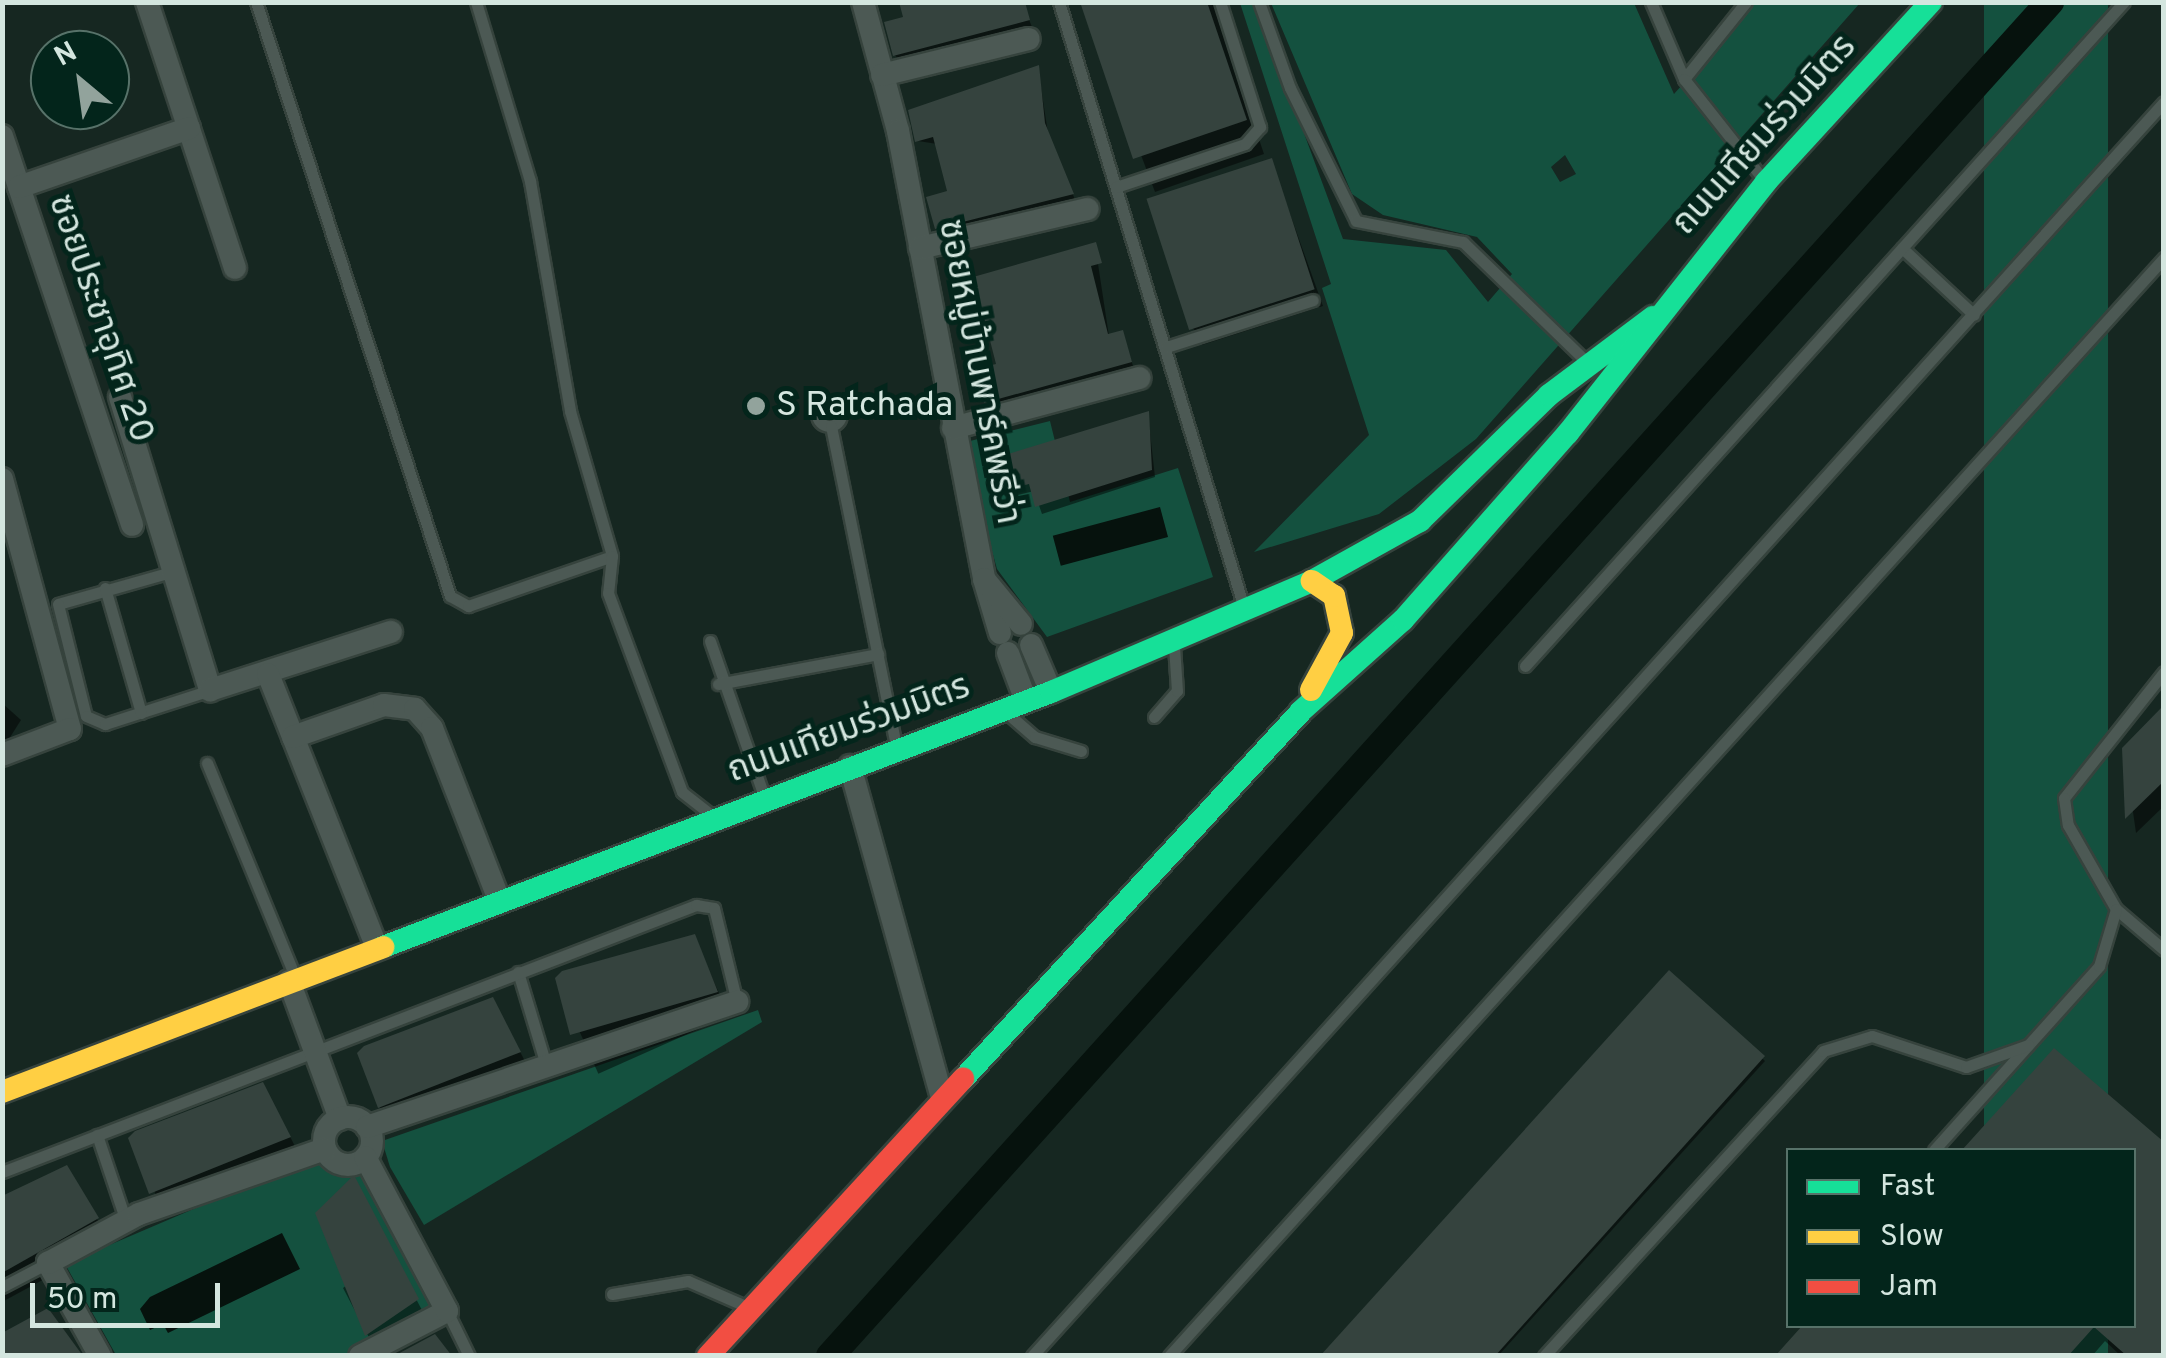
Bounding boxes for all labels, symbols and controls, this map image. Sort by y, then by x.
street label: ถนนเทียมร่วมมิตร [1664,27,1866,245]
north arrow [30,30,130,130]
text: N [49,35,84,76]
street label: ซอยประชาอุทิศ 20 [38,190,162,448]
street label: ซอยหมู่บ้านพาร์คพรีว่า [928,216,1028,528]
place label: S Ratchada [776,385,953,427]
marker: S Ratchada [745,395,767,417]
street label: ถนนเทียมร่วมมิตร [722,667,976,793]
legend [1786,1148,2136,1328]
text: Fast [1880,1169,1935,1206]
text: Slow [1880,1219,1944,1256]
scale bar [35,1263,225,1325]
text: Jam [1880,1269,1938,1306]
text: 50 m [47,1282,117,1319]

